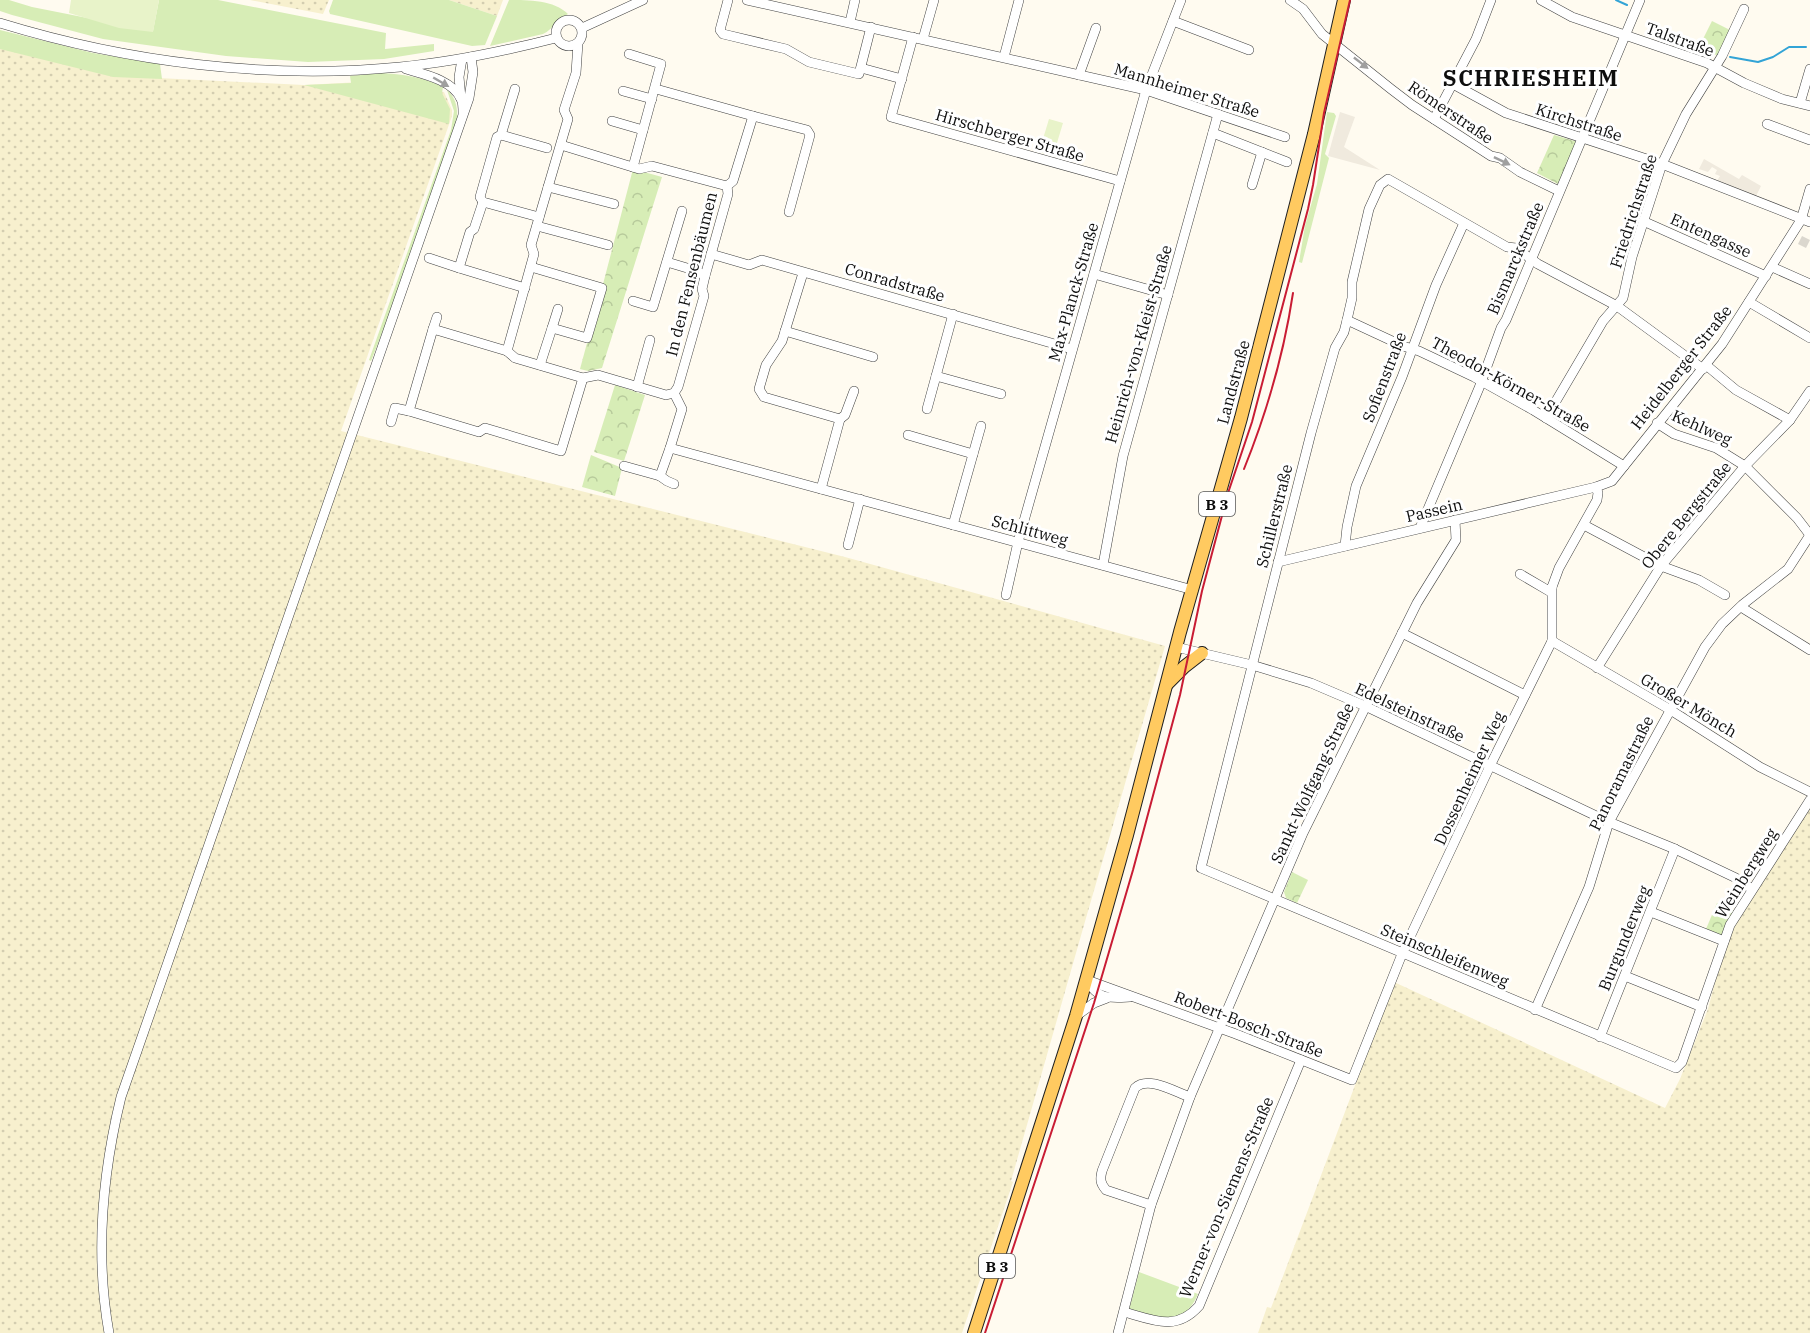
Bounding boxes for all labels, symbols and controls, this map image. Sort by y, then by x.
street label: Talstraße [1643,17,1717,61]
one-way arrow [1353,57,1368,69]
street label: Mannheimer Straße [1112,58,1262,122]
district label: SCHRIESHEIM [1443,63,1619,92]
one-way arrow [433,76,449,87]
street label: Römerstraße [1405,76,1497,148]
street label: Kirchstraße [1533,99,1625,145]
street label: Hirschberger Straße [933,104,1087,166]
street label: Friedrichstraße [1605,152,1661,270]
one-way arrow [1493,156,1510,166]
street label: In den Fensenbäumen [661,190,721,358]
street label: Bismarckstraße [1482,199,1548,317]
street label: Entengasse [1667,208,1755,262]
street label: Max-Planck-Straße [1044,220,1102,364]
street label: Heinrich-von-Kleist-Straße [1100,243,1176,445]
street label: Conradstraße [843,258,947,306]
street label: Heidelberger Straße [1626,301,1736,433]
street label: Sofienstraße [1358,329,1410,425]
street label: Theodor-Körner-Straße [1428,332,1594,436]
street label: Landstraße [1212,338,1254,426]
street label: Kehlweg [1669,405,1736,449]
street label: Obere Bergstraße [1637,457,1735,573]
street label: Schillerstraße [1251,462,1297,570]
road number: B 3 [1199,492,1235,516]
street label: Passein [1404,494,1464,526]
street label: Schlittweg [990,510,1071,550]
street label: Großer Mönch [1637,668,1741,742]
street label: Edelsteinstraße [1352,678,1468,746]
street label: Sankt-Wolfgang-Straße [1266,700,1358,866]
street label: Dossenheimer Weg [1429,708,1509,848]
street label: Panoramastraße [1584,712,1658,834]
street label: Weinbergweg [1710,824,1782,922]
street label: Burgunderweg [1594,882,1654,994]
street label: Steinschleifenweg [1378,919,1512,991]
street label: Robert-Bosch-Straße [1172,986,1326,1062]
street label: Werner-von-Siemens-Straße [1175,1094,1277,1300]
road number: B 3 [979,1254,1015,1278]

